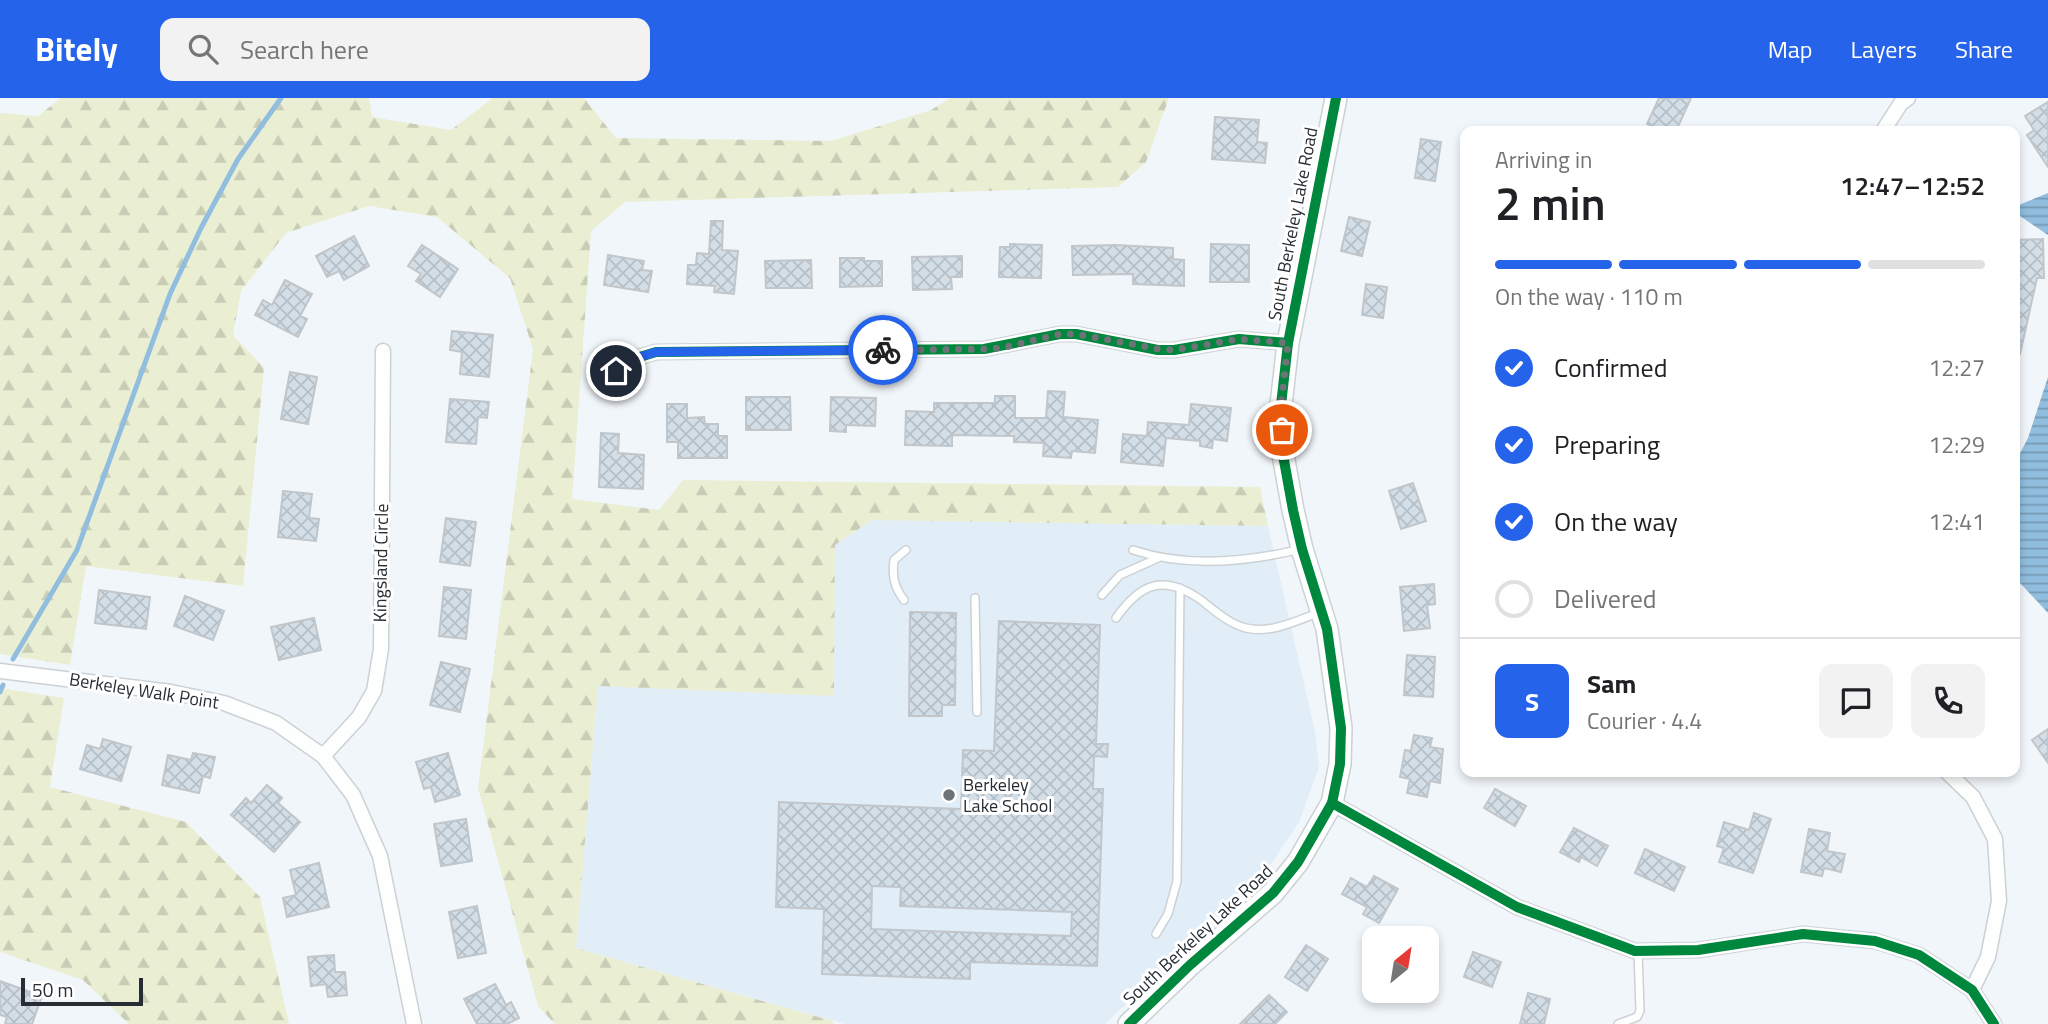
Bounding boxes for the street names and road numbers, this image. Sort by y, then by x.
street label: South Berkeley Lake Road [1261,125,1325,323]
street label: Kingsland Circle [366,503,395,623]
street label: Berkeley Walk Point [67,665,221,716]
street label: South Berkeley Lake Road [1117,858,1279,1011]

